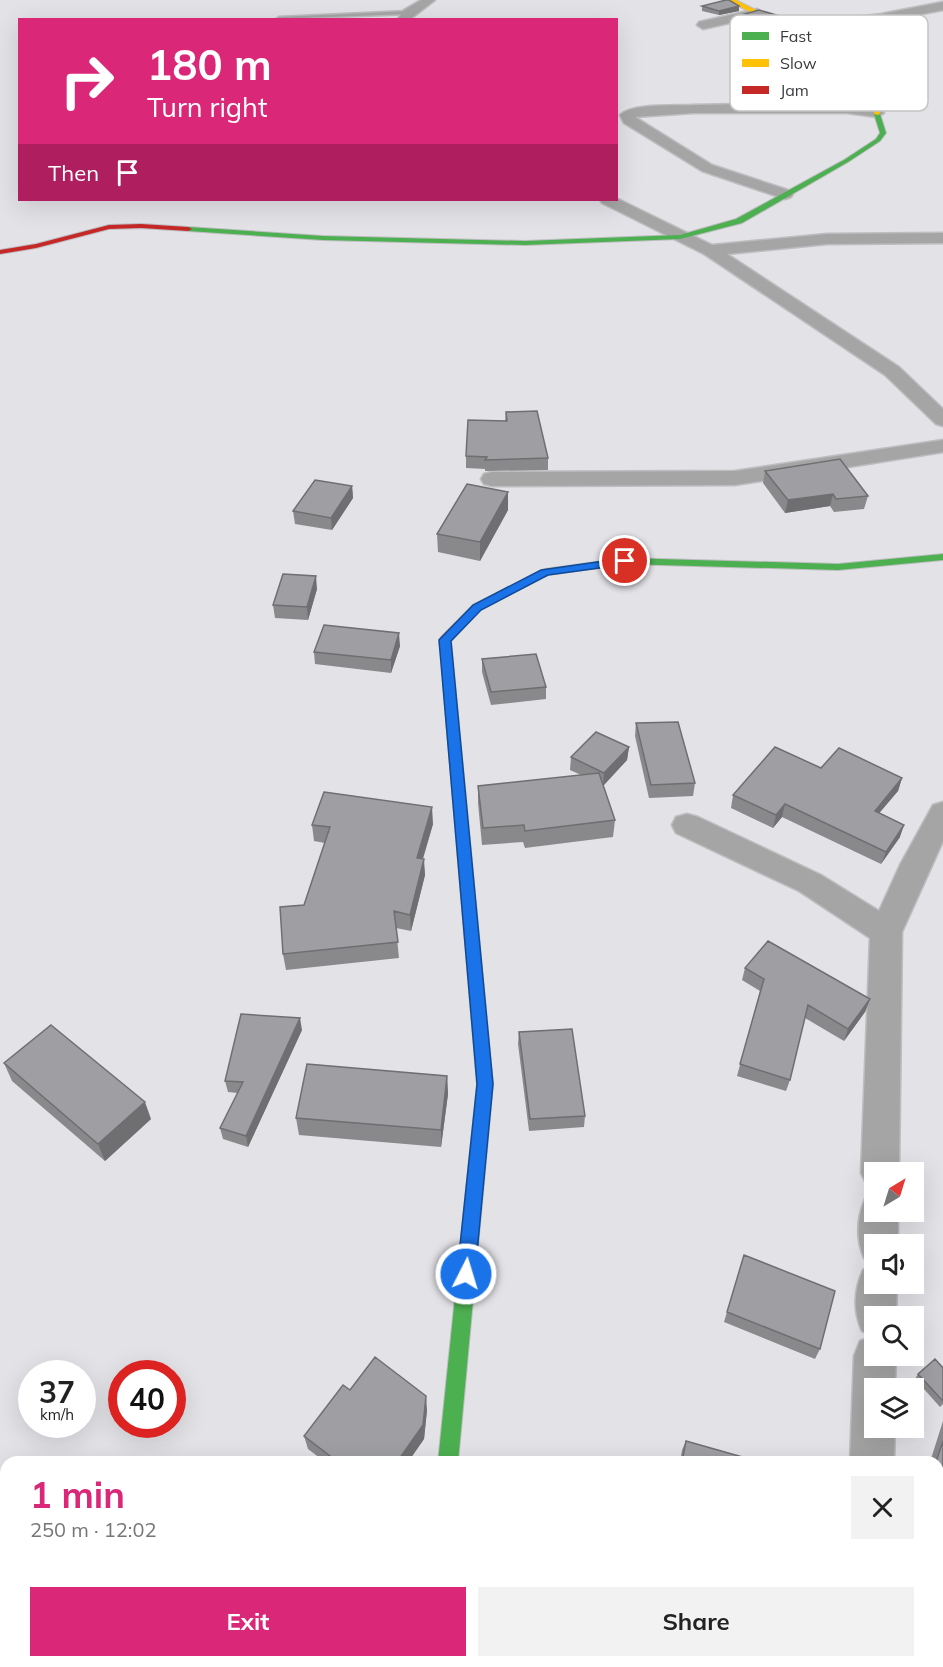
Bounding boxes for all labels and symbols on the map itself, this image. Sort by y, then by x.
legend [730,15,928,111]
text: Fast [780,26,812,46]
text: Slow [780,53,817,73]
text: Jam [780,80,809,100]
pin [599,535,650,586]
north arrow [864,1162,924,1222]
position arrow [434,1242,498,1306]
speed limit sign: 40 [108,1360,186,1438]

